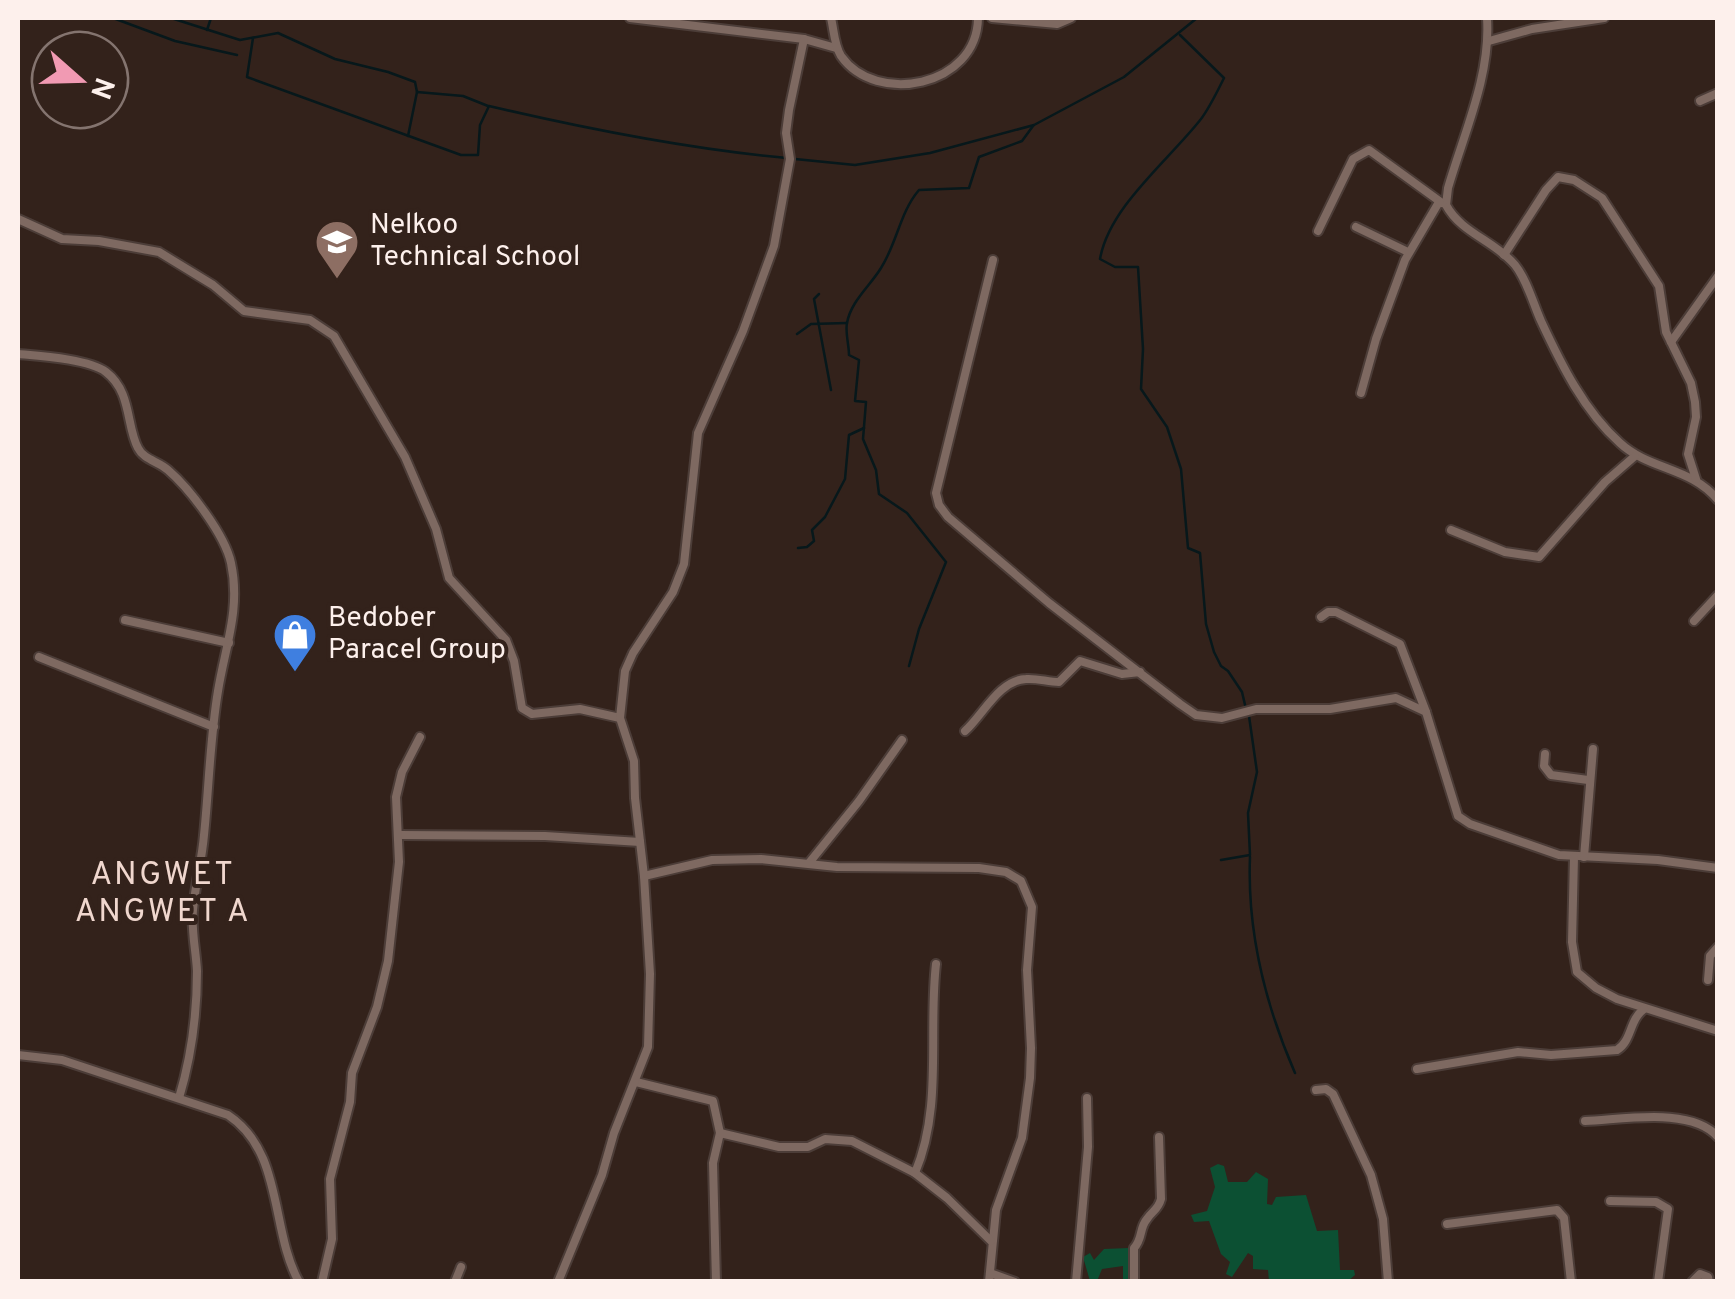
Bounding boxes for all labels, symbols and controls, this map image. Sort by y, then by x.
north arrow [30,30,130,130]
text: N [80,72,121,103]
place label: Nelkoo Technical School [370,208,580,276]
school or university icon: Nelkoo Technical School [314,219,360,280]
place label: Bedober Paracel Group [328,601,506,669]
shop icon: Bedober Paracel Group [272,612,318,673]
district label: ANGWET ANGWET A [75,856,251,933]

